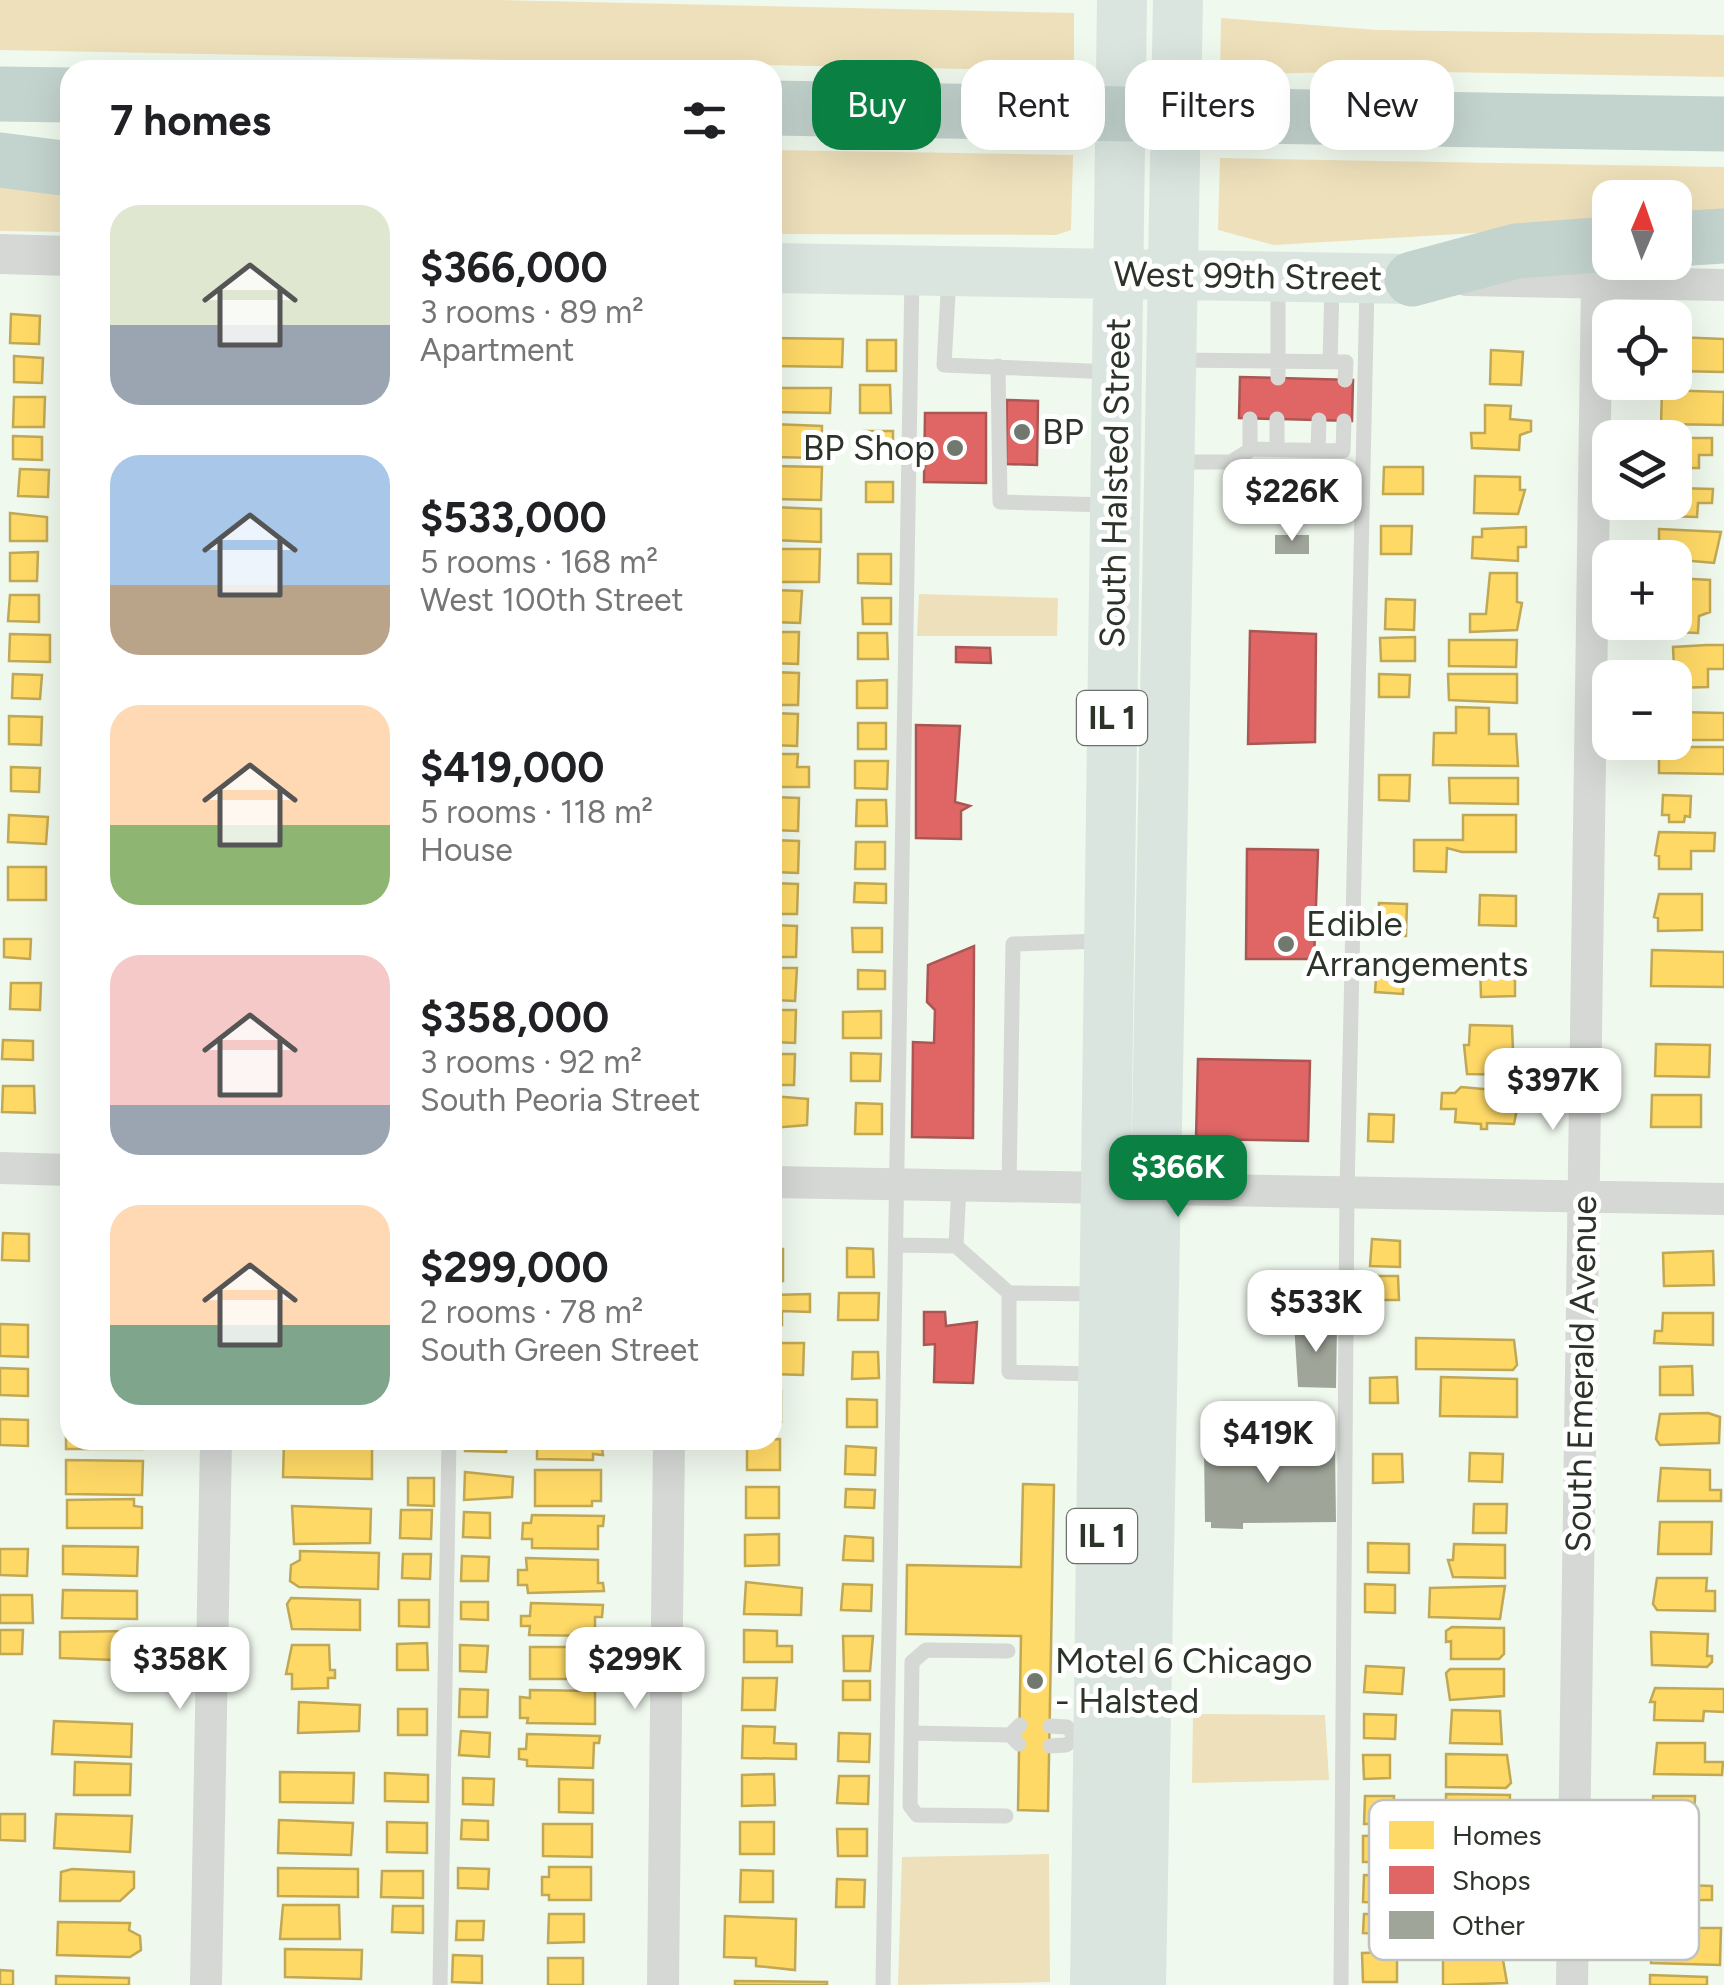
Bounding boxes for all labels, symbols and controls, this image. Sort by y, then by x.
chip: Buy [812,60,941,150]
chip: Rent [961,60,1105,150]
chip: Filters [1125,60,1290,150]
chip: New [1310,60,1454,150]
icon: filters [677,93,732,148]
text: 7 homes [110,95,271,146]
north arrow [1592,180,1692,280]
map controls [1592,180,1692,760]
text: $366,000 [420,242,608,293]
icon: home [190,245,310,365]
street label: West 99th Street [1113,253,1383,299]
text: 3 rooms · 89 m² [420,293,644,331]
button: locate [1592,300,1692,400]
street label: South Halsted Street [1091,318,1139,648]
text: Apartment [420,331,574,369]
place label: BP [1042,411,1084,453]
button: layers [1592,420,1692,520]
marker: BP [1011,421,1033,443]
place label: BP Shop [803,427,935,469]
marker: BP Shop [944,437,966,459]
pin: $226K [1222,459,1362,544]
text: $226K [1245,472,1339,510]
text: $533,000 [420,492,607,543]
icon: home [190,495,310,615]
button: + [1592,540,1692,640]
text: 5 rooms · 168 m² [420,543,658,581]
text: West 100th Street [420,581,684,619]
button: − [1592,660,1692,760]
road number: IL 1 [1077,691,1147,745]
text: $419,000 [420,742,604,793]
icon: home [190,745,310,865]
text: 5 rooms · 118 m² [420,793,653,831]
text: House [420,831,513,869]
place label: Edible Arrangements [1306,903,1528,985]
marker: Edible Arrangements [1275,933,1297,955]
text: $358,000 [420,992,609,1043]
icon: home [190,995,310,1115]
text: 3 rooms · 92 m² [420,1043,642,1081]
pin: $397K [1483,1048,1623,1133]
text: $397K [1506,1061,1600,1099]
text: South Peoria Street [420,1081,700,1119]
pin: $366K [1108,1135,1248,1220]
text: $366K [1131,1148,1225,1186]
street label: South Emerald Avenue [1557,1195,1605,1553]
text: $299,000 [420,1242,609,1293]
icon: home [190,1245,310,1365]
pin: $533K [1246,1270,1386,1355]
text: $533K [1269,1283,1363,1321]
text: 2 rooms · 78 m² [420,1293,643,1331]
text: South Green Street [420,1331,699,1369]
pin: $419K [1198,1401,1338,1486]
text: $419K [1222,1414,1314,1452]
road number: IL 1 [1067,1509,1137,1563]
pin: $358K [110,1627,250,1712]
pin: $299K [565,1627,705,1712]
text: $358K [132,1640,228,1678]
text: $299K [588,1640,682,1678]
place label: Motel 6 Chicago - Halsted [1055,1640,1312,1722]
marker: Motel 6 Chicago - Halsted [1024,1670,1046,1692]
legend [1369,1800,1699,1960]
text: Homes [1452,1818,1541,1852]
text: Shops [1452,1863,1531,1897]
text: Other [1452,1908,1525,1942]

